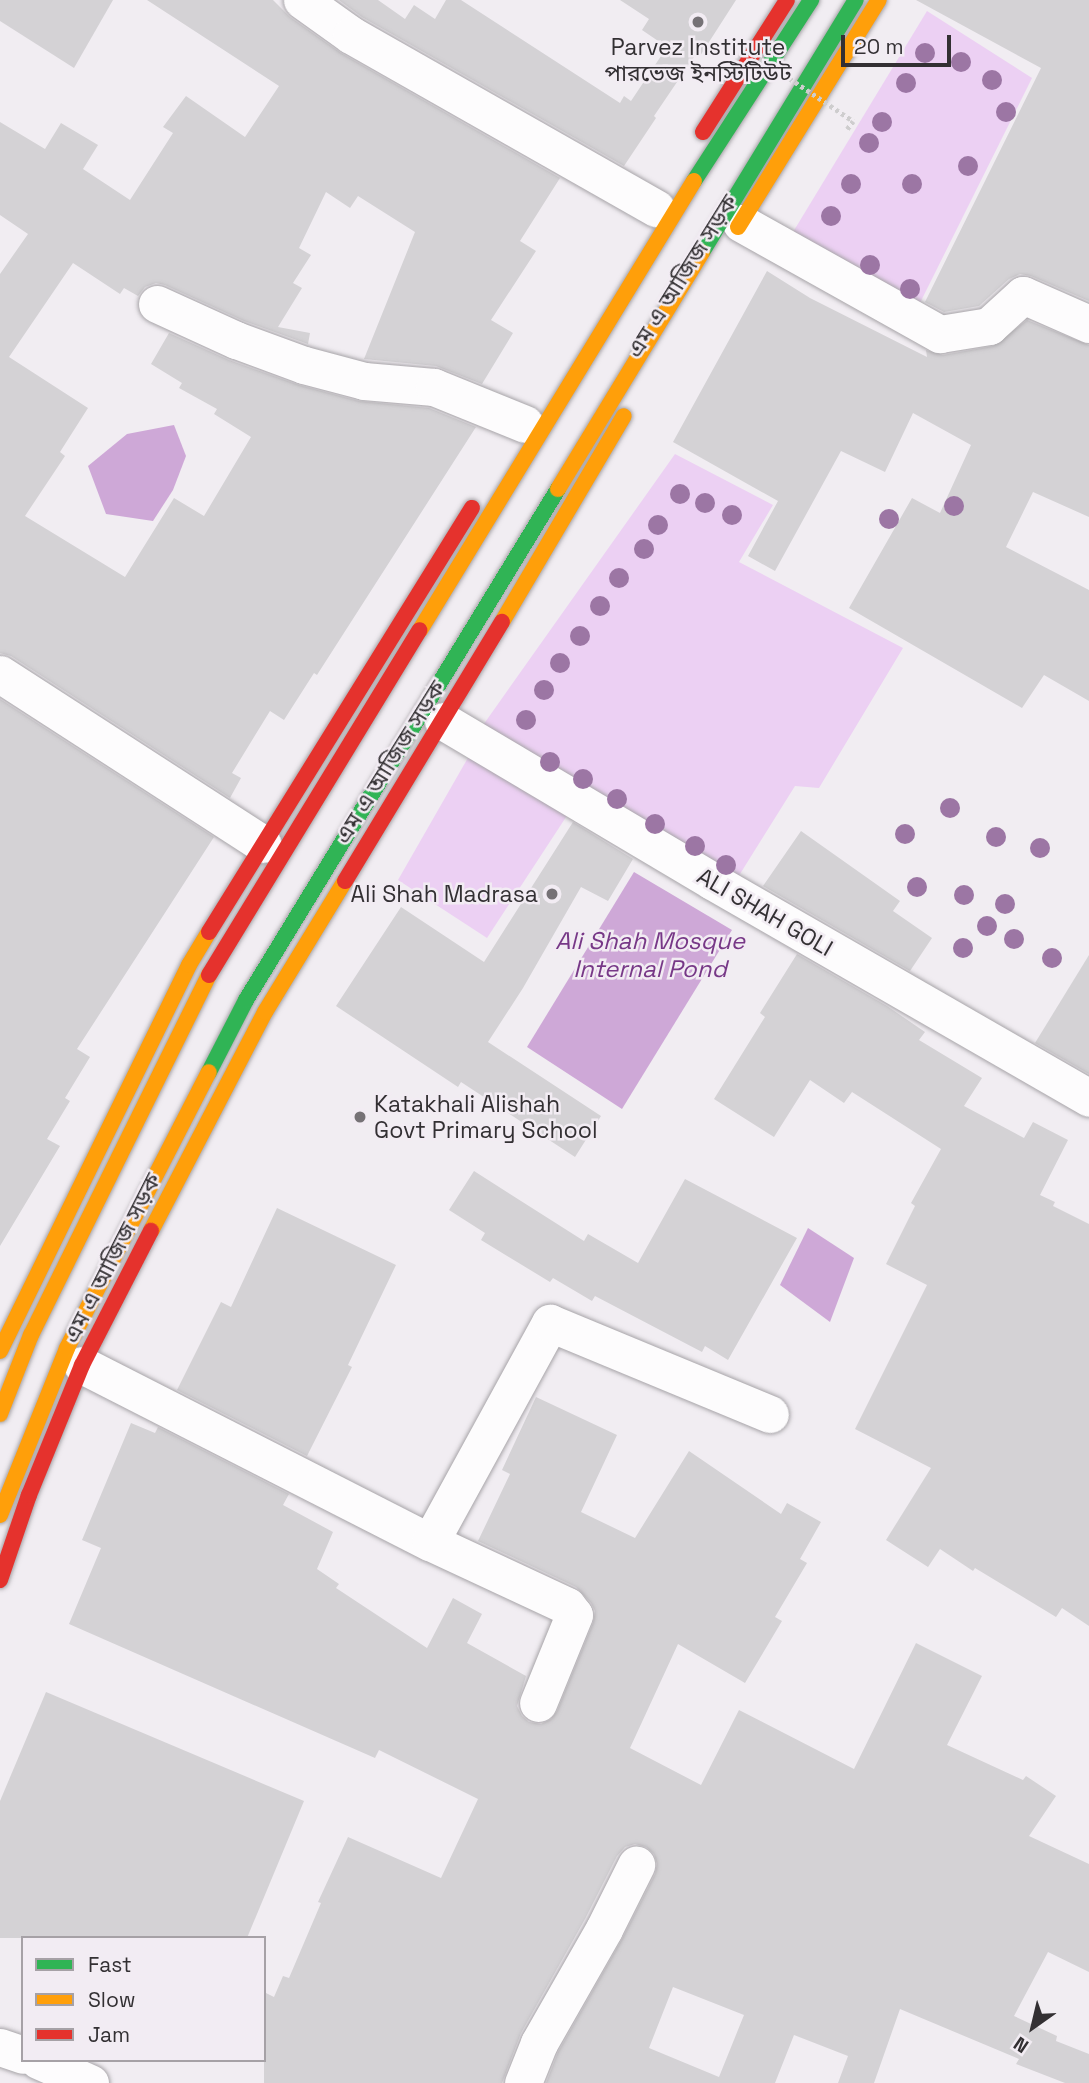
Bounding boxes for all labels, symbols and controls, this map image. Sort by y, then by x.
marker: Parvez Institute পারভেজ ইনস্টিটিউট [690,14,706,30]
scale bar [844,21,954,65]
place label: Parvez Institute পারভেজ ইনস্টিটিউট [604,33,792,87]
text: 20 m [854,33,904,60]
street label: এম এ আজিজ সড়ক [621,189,743,363]
street label: এম এ আজিজ সড়ক [329,675,451,849]
street label: ALI SHAH GOLI [692,862,838,962]
place label: Ali Shah Madrasa [351,880,538,908]
marker: Ali Shah Madrasa [544,886,560,902]
water label: Ali Shah Mosque Internal Pond [555,927,745,983]
place label: Katakhali Alishah Govt Primary School [374,1090,598,1144]
marker: Katakhali Alishah Govt Primary School [352,1109,368,1125]
street label: এম এ আজিজ সড়ক [57,1168,167,1348]
legend [21,1936,266,2062]
text: Fast [88,1951,132,1978]
text: Slow [88,1986,136,2013]
north arrow [998,1992,1068,2062]
text: Jam [88,2021,130,2048]
text: N [1009,2031,1033,2059]

